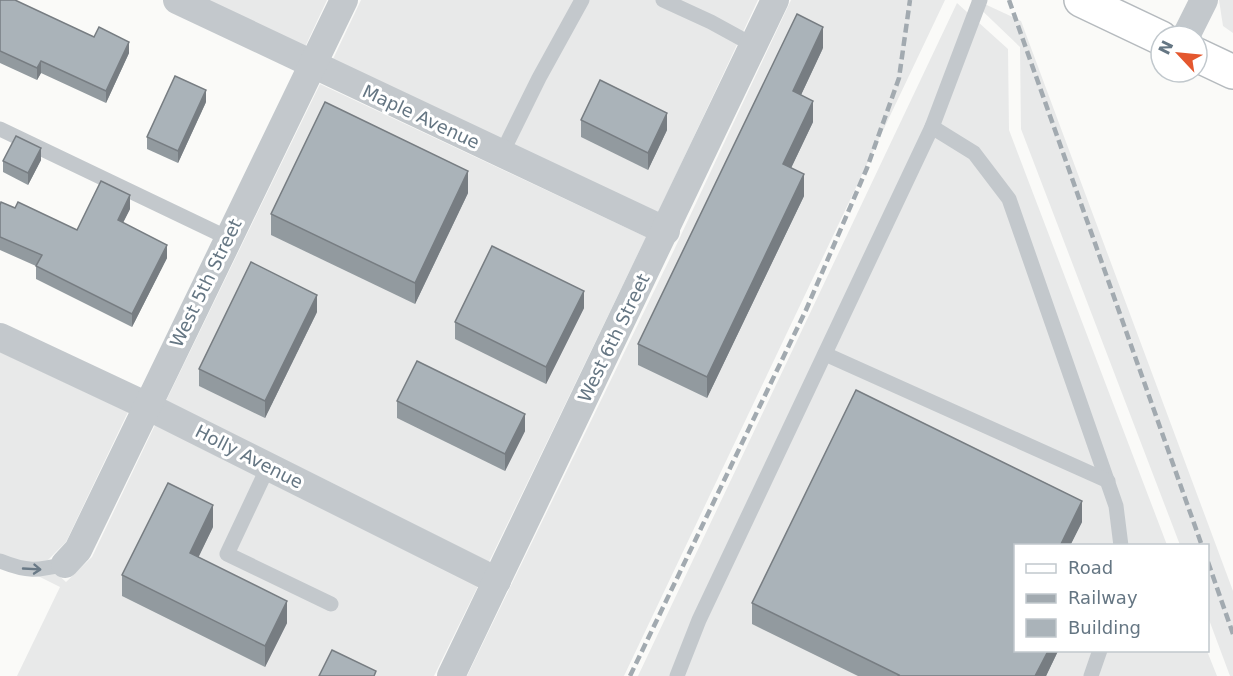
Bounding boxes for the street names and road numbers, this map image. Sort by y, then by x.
street label: Maple Avenue [359,80,483,153]
street label: West 5th Street [165,215,246,350]
street label: West 6th Street [573,270,654,405]
street label: Holly Avenue [192,420,306,493]

